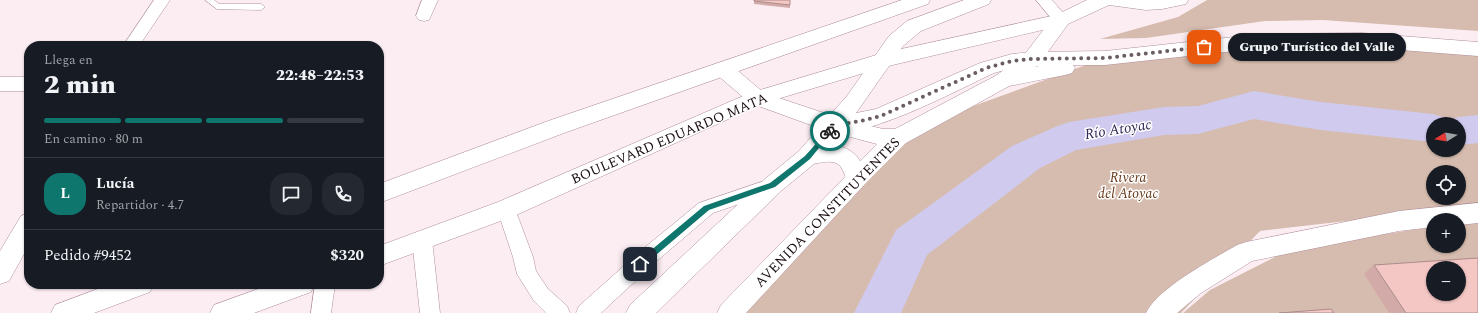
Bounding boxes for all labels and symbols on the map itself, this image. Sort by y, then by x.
pin [1187,30,1221,64]
callout: Grupo Turístico del Valle [1228,33,1406,61]
street label: BOULEVARD EDUARDO MATA [568,87,771,190]
courier [810,111,850,151]
water label: Río Atoyac [1083,113,1154,146]
north arrow [1426,117,1466,157]
street label: AVENIDA CONSTITUYENTES [750,132,905,292]
park label: Rivera del Atoyac [1098,167,1158,204]
pin [623,247,657,281]

